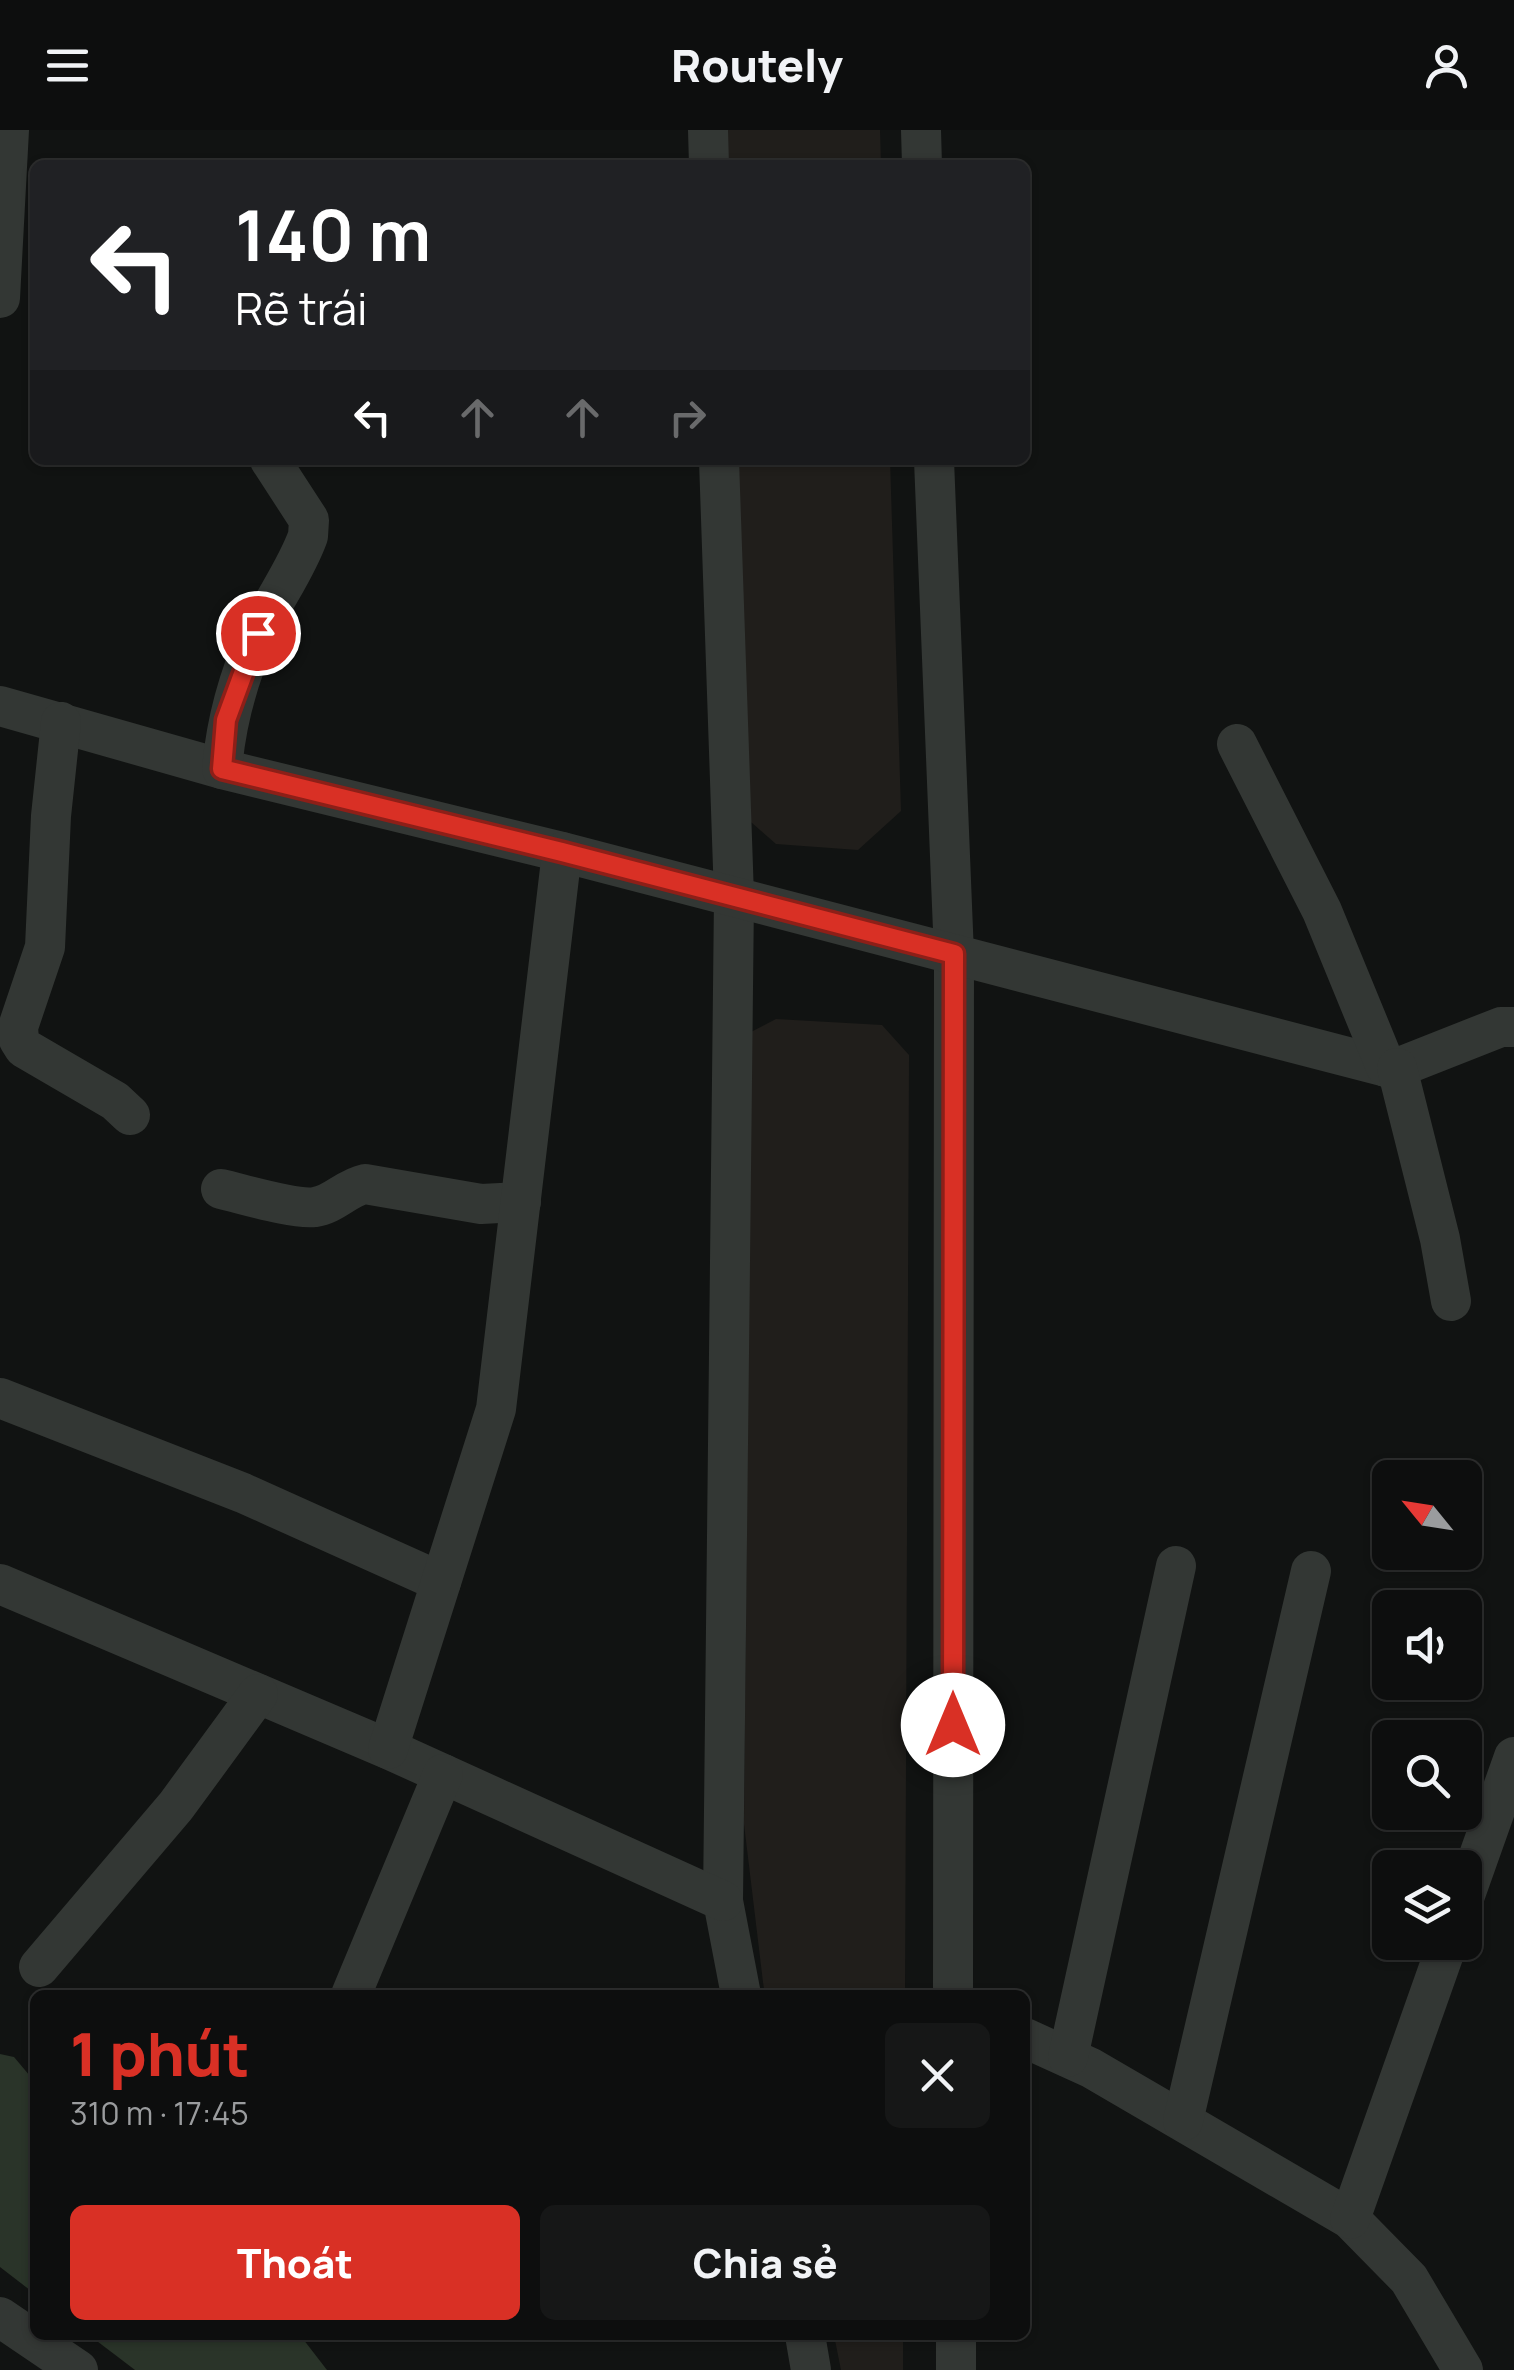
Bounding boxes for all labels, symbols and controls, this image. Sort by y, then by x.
text: Routely [671,34,843,96]
icon: menu [40,38,95,93]
icon: person [1419,38,1474,93]
text: 140 m [235,186,431,282]
icon: left [70,200,200,330]
text: Rẽ trái [235,277,368,339]
icon: left [345,390,400,445]
icon: ahead [450,390,505,445]
icon: ahead [555,390,610,445]
icon: right [660,390,715,445]
pin [216,591,301,676]
icon: arrive [231,606,286,661]
north arrow [1372,1460,1482,1570]
map controls [1372,1460,1482,1960]
button: sound [1372,1590,1482,1700]
position arrow [901,1673,1005,1777]
button: search [1372,1720,1482,1830]
button: layers [1372,1850,1482,1960]
text: 1 phút [70,2012,250,2094]
button: close [885,2023,990,2128]
text: 310 m · 17:45 [70,2091,249,2135]
button: Thoát [70,2205,520,2320]
button: Chia sẻ [540,2205,990,2320]

